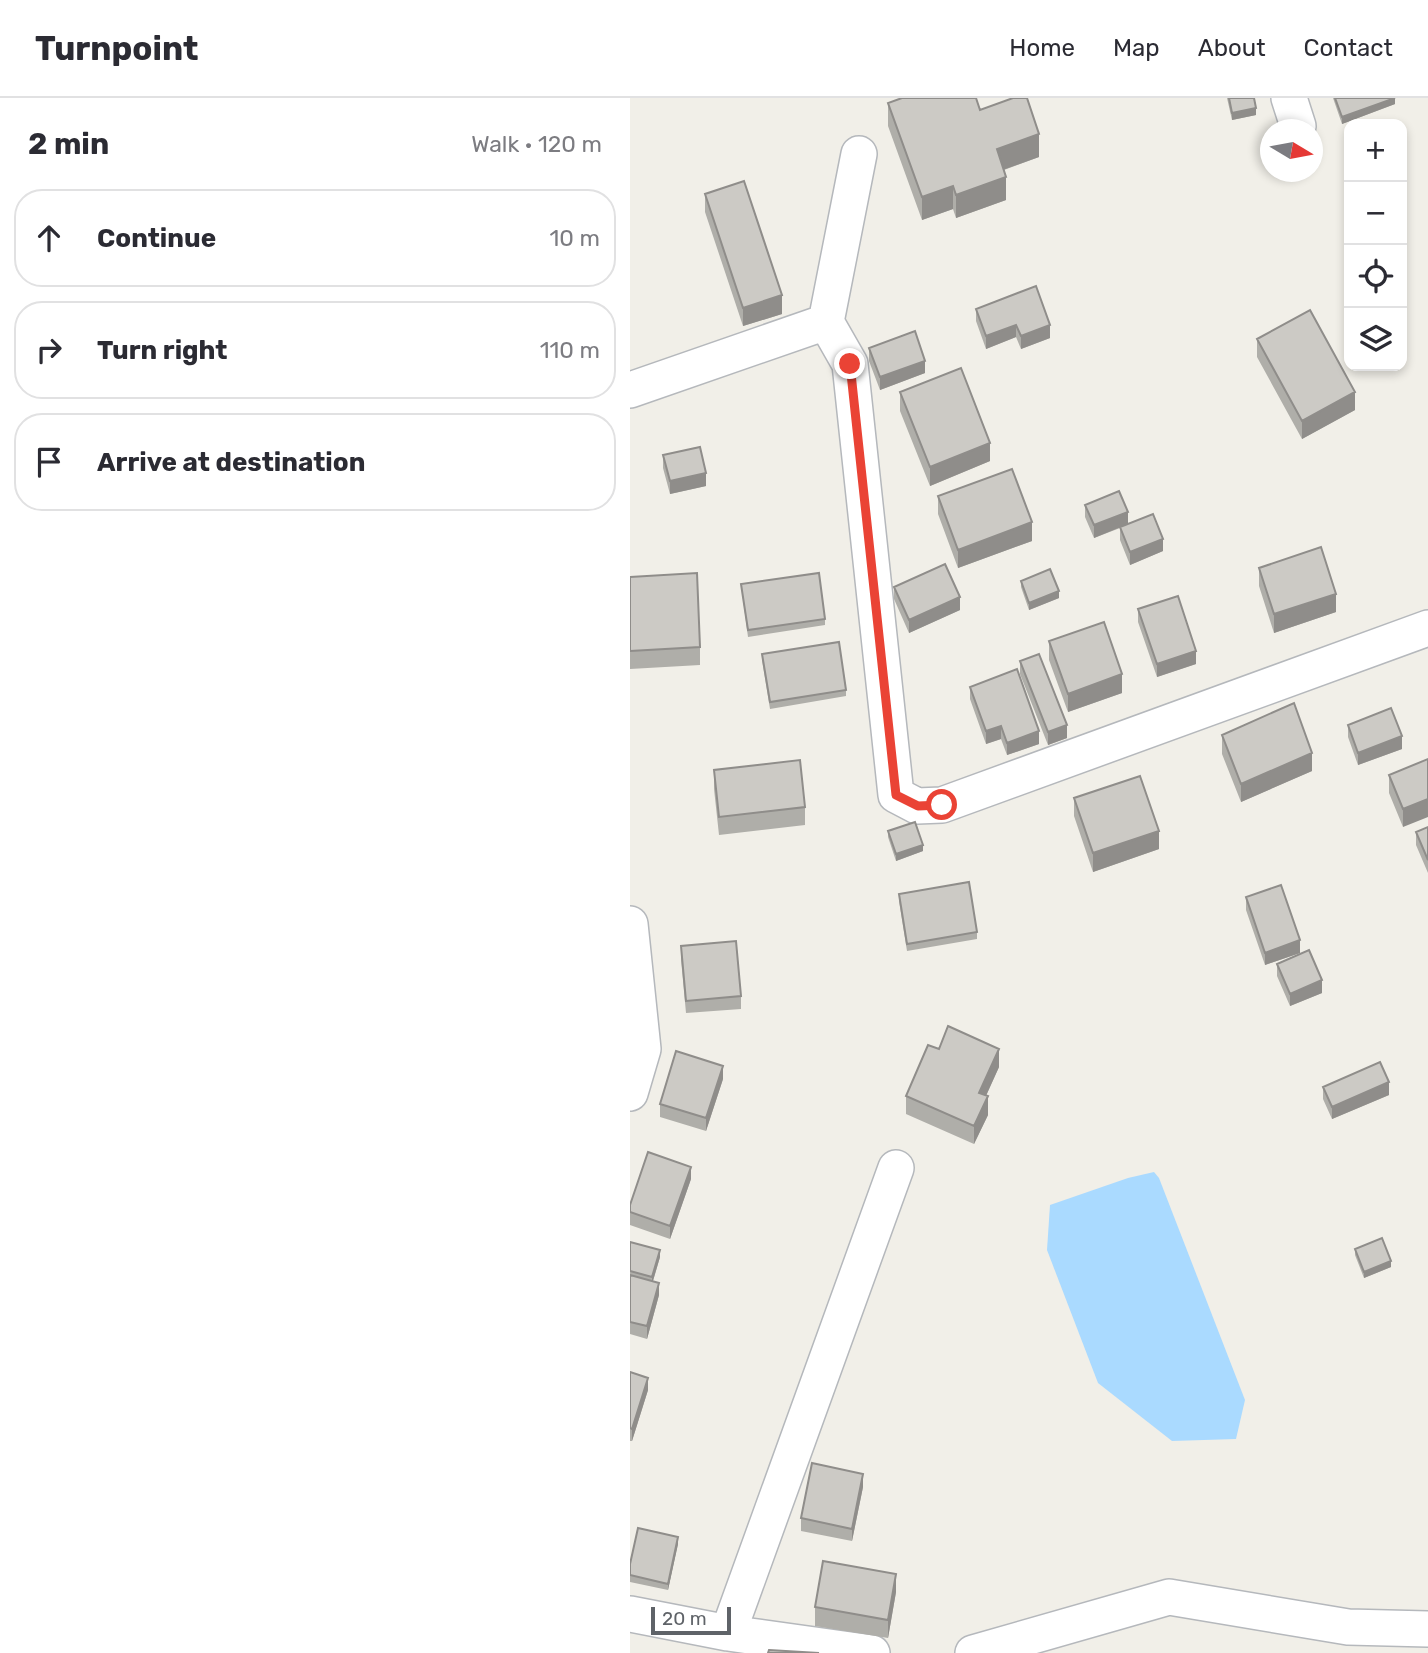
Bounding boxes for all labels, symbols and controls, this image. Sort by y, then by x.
text: Turnpoint [35,29,198,68]
text: Home [1009,34,1075,62]
text: Map [1113,34,1160,62]
text: About [1198,34,1266,62]
text: Contact [1304,34,1393,62]
north arrow [1260,119,1323,182]
map controls [1344,119,1407,371]
button: + [1344,119,1407,182]
text: 2 min [28,126,109,162]
text: Walk · 120 m [471,130,602,158]
button: − [1344,182,1407,245]
icon: ahead [30,219,68,257]
text: Continue [97,223,216,254]
text: 10 m [549,224,600,252]
button: locate [1344,245,1407,308]
button: layers [1344,308,1407,371]
icon: right [30,331,68,369]
text: Turn right [97,335,227,366]
text: 110 m [540,336,600,364]
route end [834,348,865,379]
icon: arrive [30,443,68,481]
text: Arrive at destination [97,447,365,478]
route start [926,789,957,820]
scale bar [651,1604,732,1636]
text: 20 m [662,1607,707,1630]

